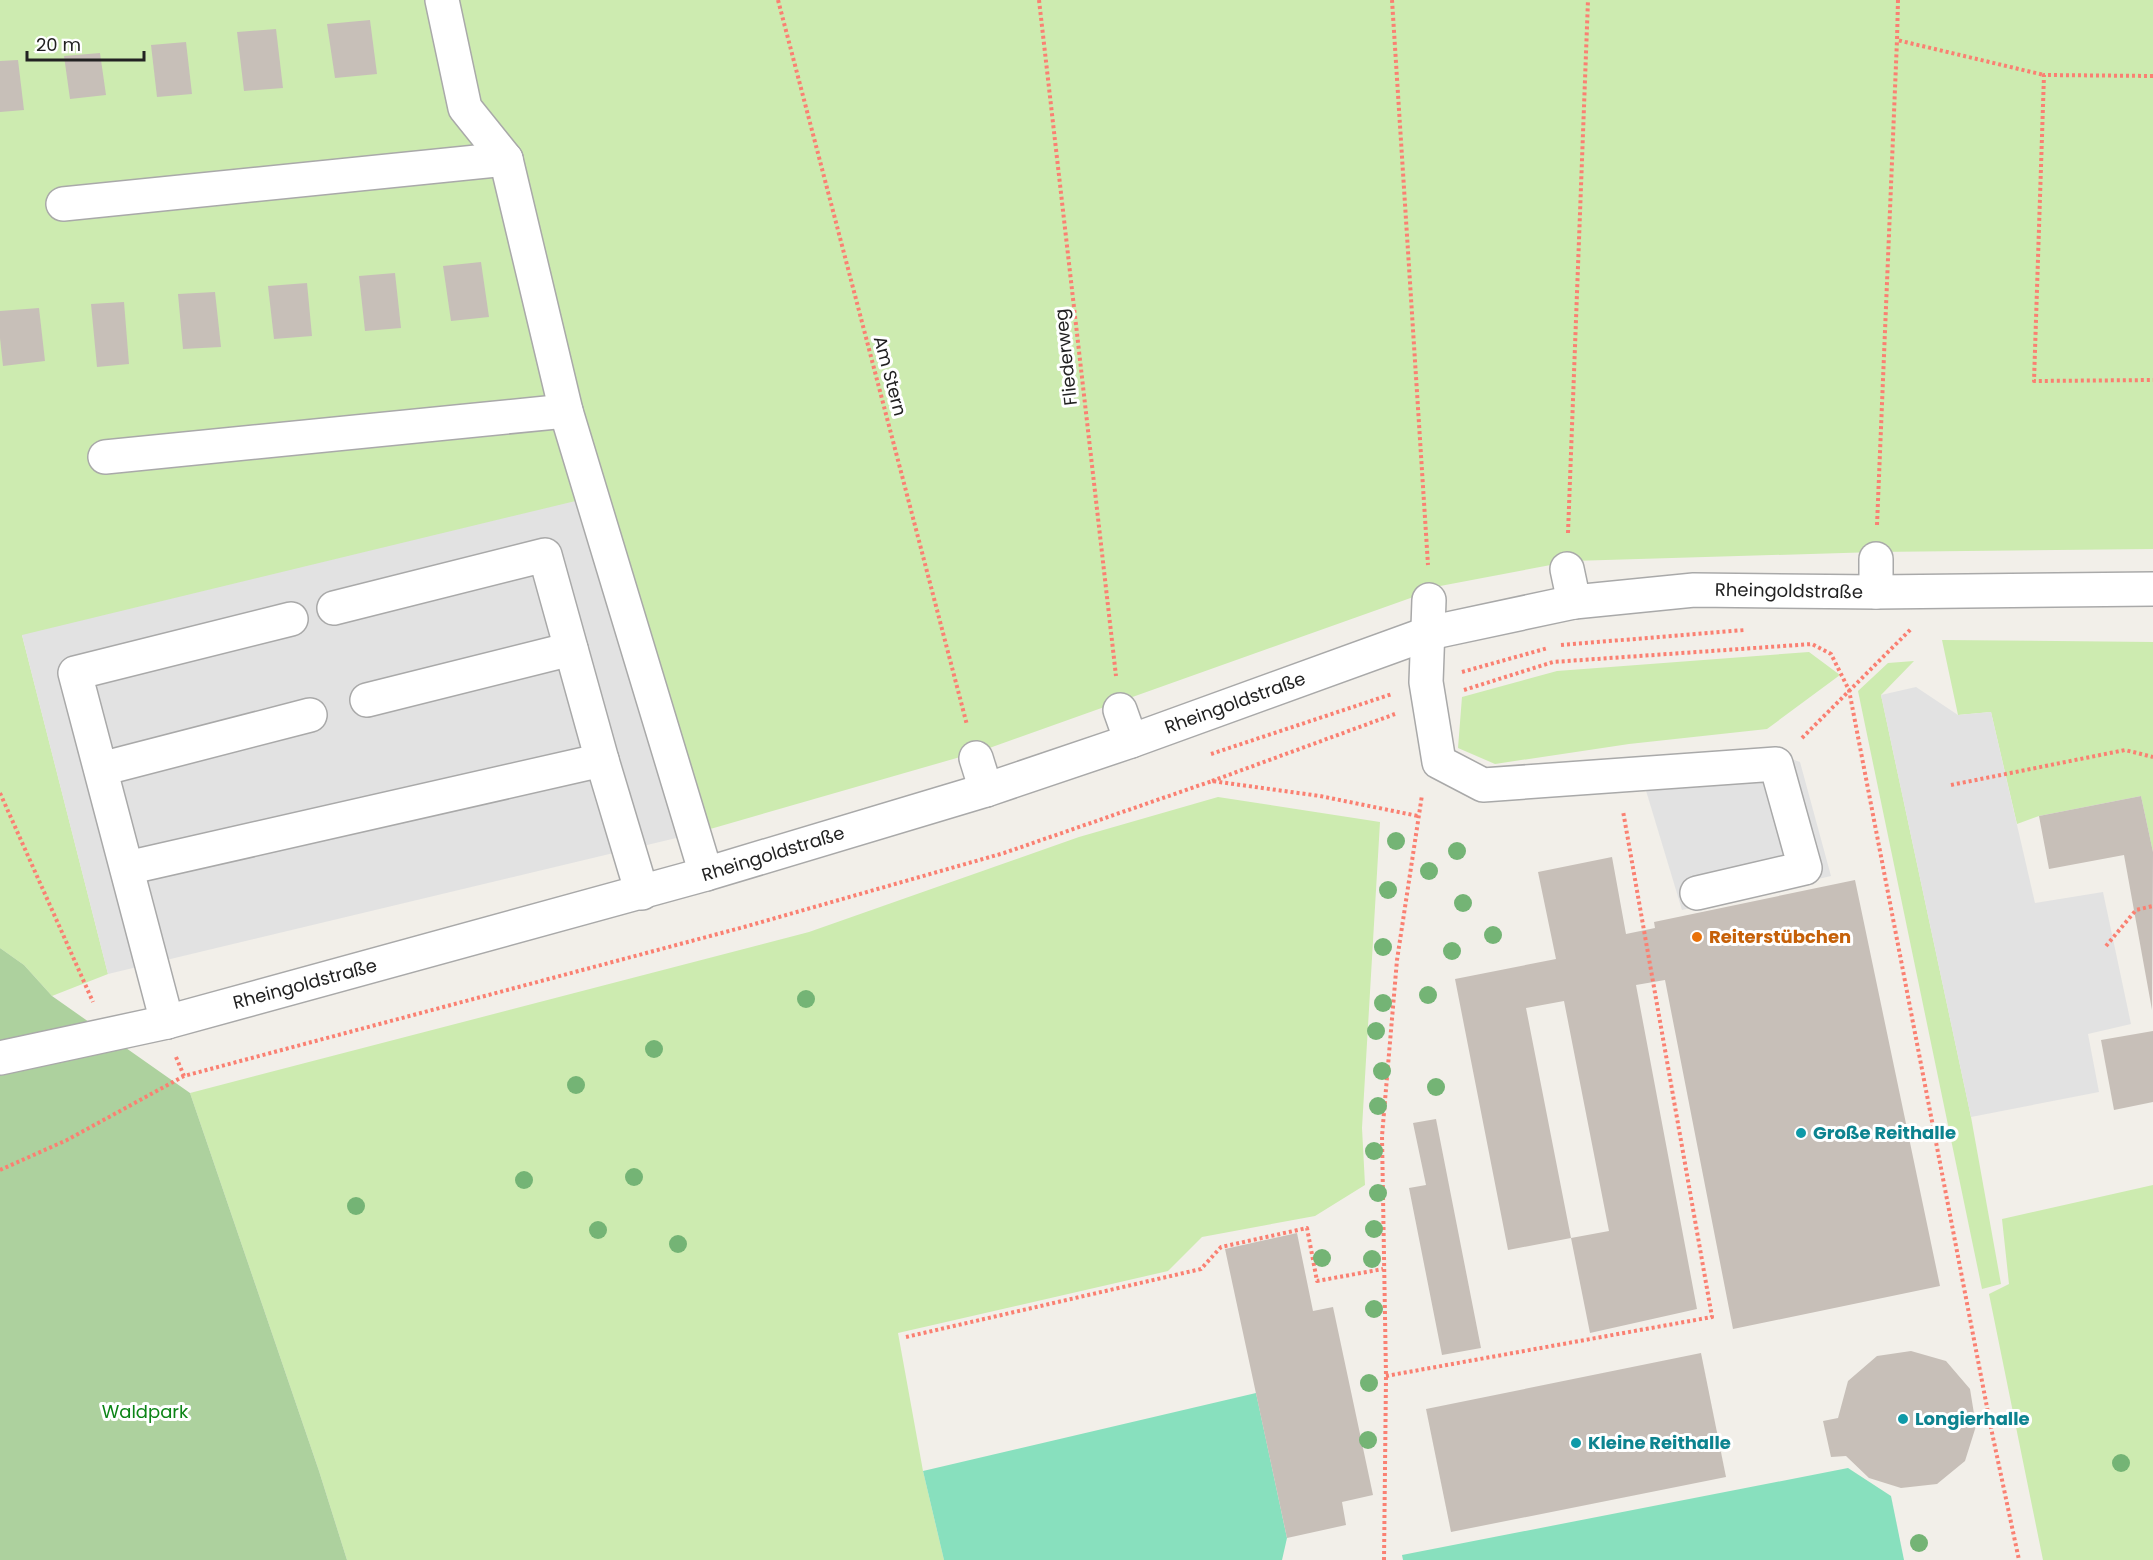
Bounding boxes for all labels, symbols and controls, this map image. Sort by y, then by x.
scale bar [27,24,144,62]
text: 20 m [36,32,81,57]
street label: Fliederweg [1048,307,1083,407]
street label: Am Stern [868,333,913,419]
street label: Rheingoldstraße [1715,577,1863,604]
street label: Rheingoldstraße [1161,665,1309,740]
street label: Rheingoldstraße [698,820,847,887]
place label: Reiterstübchen [1709,924,1851,949]
marker: Reiterstübchen [1690,930,1704,944]
street label: Rheingoldstraße [230,952,380,1015]
place label: Große Reithalle [1813,1120,1956,1145]
marker: Große Reithalle [1794,1126,1808,1140]
park label: Waldpark [102,1399,189,1424]
place label: Longierhalle [1915,1406,2030,1431]
marker: Longierhalle [1896,1412,1910,1426]
place label: Kleine Reithalle [1588,1430,1731,1455]
marker: Kleine Reithalle [1569,1436,1583,1450]

